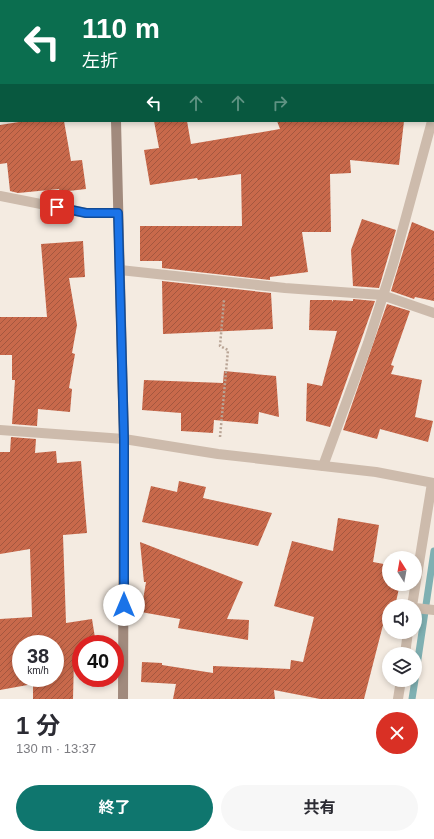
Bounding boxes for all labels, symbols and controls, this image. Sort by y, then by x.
text: 110 m [82,13,160,44]
icon: left [16,16,68,68]
text: 左折 [82,51,118,71]
icon: left [143,92,165,114]
icon: ahead [185,92,207,114]
icon: ahead [227,92,249,114]
icon: right [269,92,291,114]
pin [40,190,74,224]
icon: arrive [46,196,68,218]
north arrow [382,551,422,591]
map controls [382,551,422,687]
position arrow [103,584,145,626]
button: sound [382,599,422,639]
speed limit sign: 40 [72,635,124,687]
text: 38 [27,645,49,667]
button: layers [382,647,422,687]
text: km/h [27,665,49,676]
text: 1 分 [16,712,60,739]
button: close [376,712,418,754]
text: 130 m · 13:37 [16,741,96,756]
button: 終了 [16,785,213,831]
button: 共有 [221,785,418,831]

